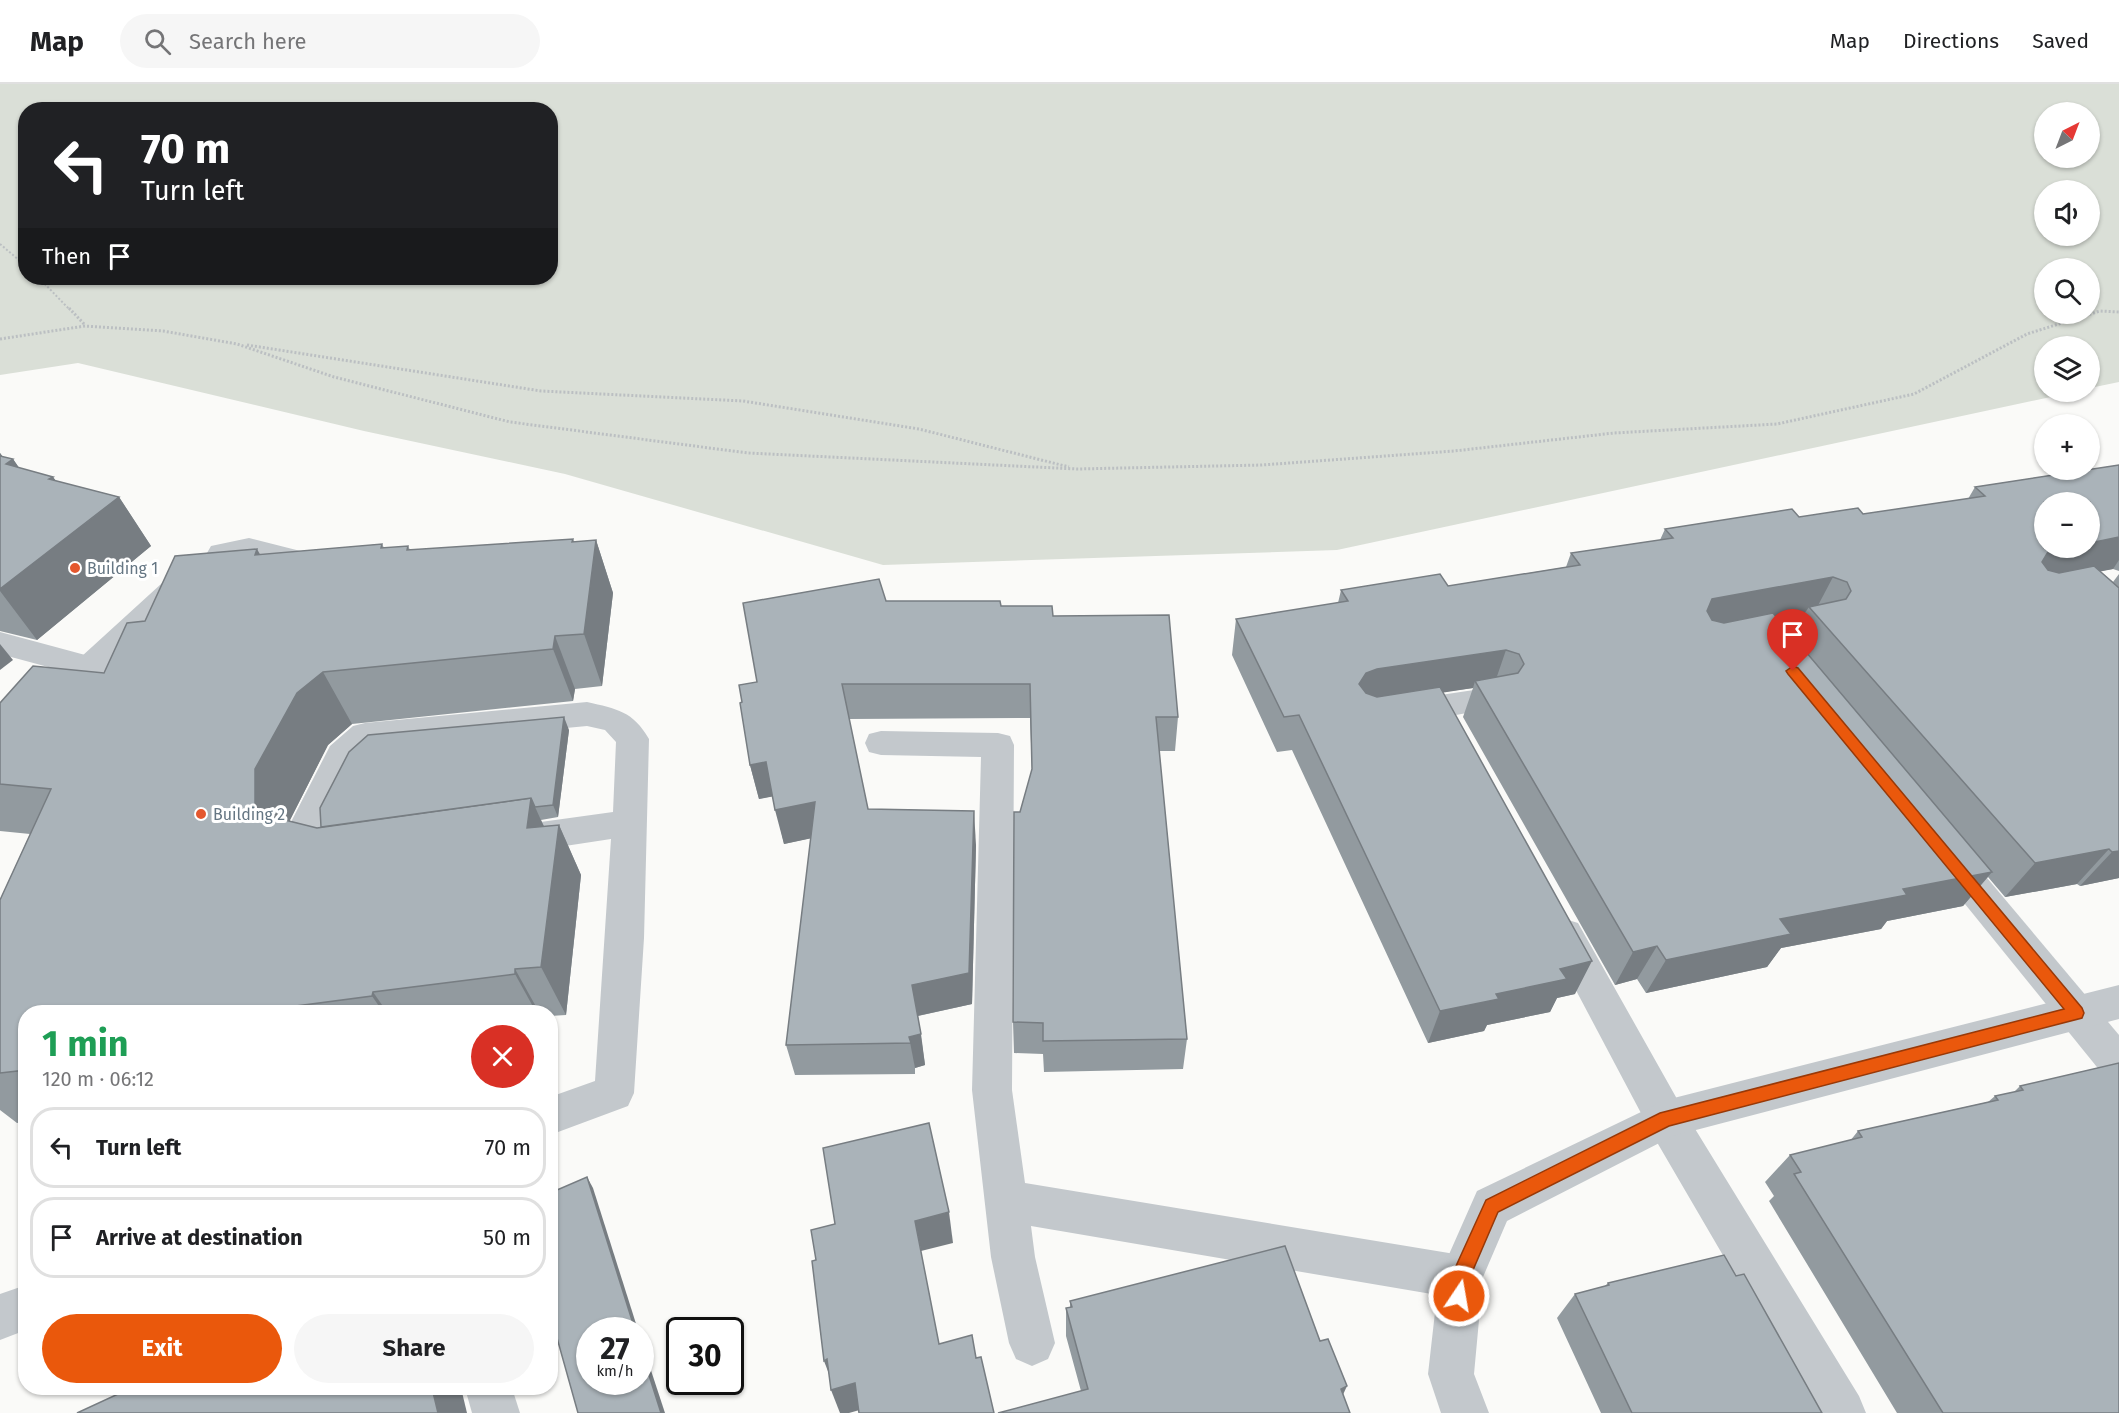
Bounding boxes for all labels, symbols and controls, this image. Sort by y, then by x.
search box [120,14,540,68]
text: Map [30,25,84,58]
icon: search [141,25,174,58]
text: Search here [189,28,307,55]
text: Map [1830,28,1870,54]
text: Directions [1903,28,1999,54]
text: Saved [2032,28,2089,54]
north arrow [2034,102,2100,168]
map controls [2034,102,2100,558]
text: 70 m [141,124,230,174]
icon: left [42,126,120,204]
text: Turn left [141,175,244,207]
button: sound [2034,180,2100,246]
icon: arrive [103,240,136,273]
text: Then [42,243,91,270]
button: search [2034,258,2100,324]
button: layers [2034,336,2100,402]
button: + [2034,414,2100,480]
button: − [2034,492,2100,558]
place label: Building 1 [87,559,158,578]
marker: Building 1 [68,561,82,575]
pin [1767,609,1818,671]
icon: arrive [1776,618,1809,651]
place label: Building 2 [213,805,285,824]
marker: Building 2 [194,807,208,821]
text: 1 min [42,1022,129,1066]
button: close [471,1025,534,1088]
text: 120 m · 06:12 [42,1067,154,1091]
icon: left [45,1131,78,1164]
text: Turn left [96,1134,181,1161]
text: 70 m [485,1134,531,1161]
icon: arrive [45,1221,78,1254]
text: Arrive at destination [96,1224,303,1251]
text: 50 m [483,1224,531,1251]
position arrow [1427,1264,1491,1328]
button: Exit [42,1314,282,1383]
button: Share [294,1314,534,1383]
speed limit sign: 30 [666,1317,744,1395]
text: 27 [600,1331,630,1367]
text: km/h [596,1362,634,1380]

